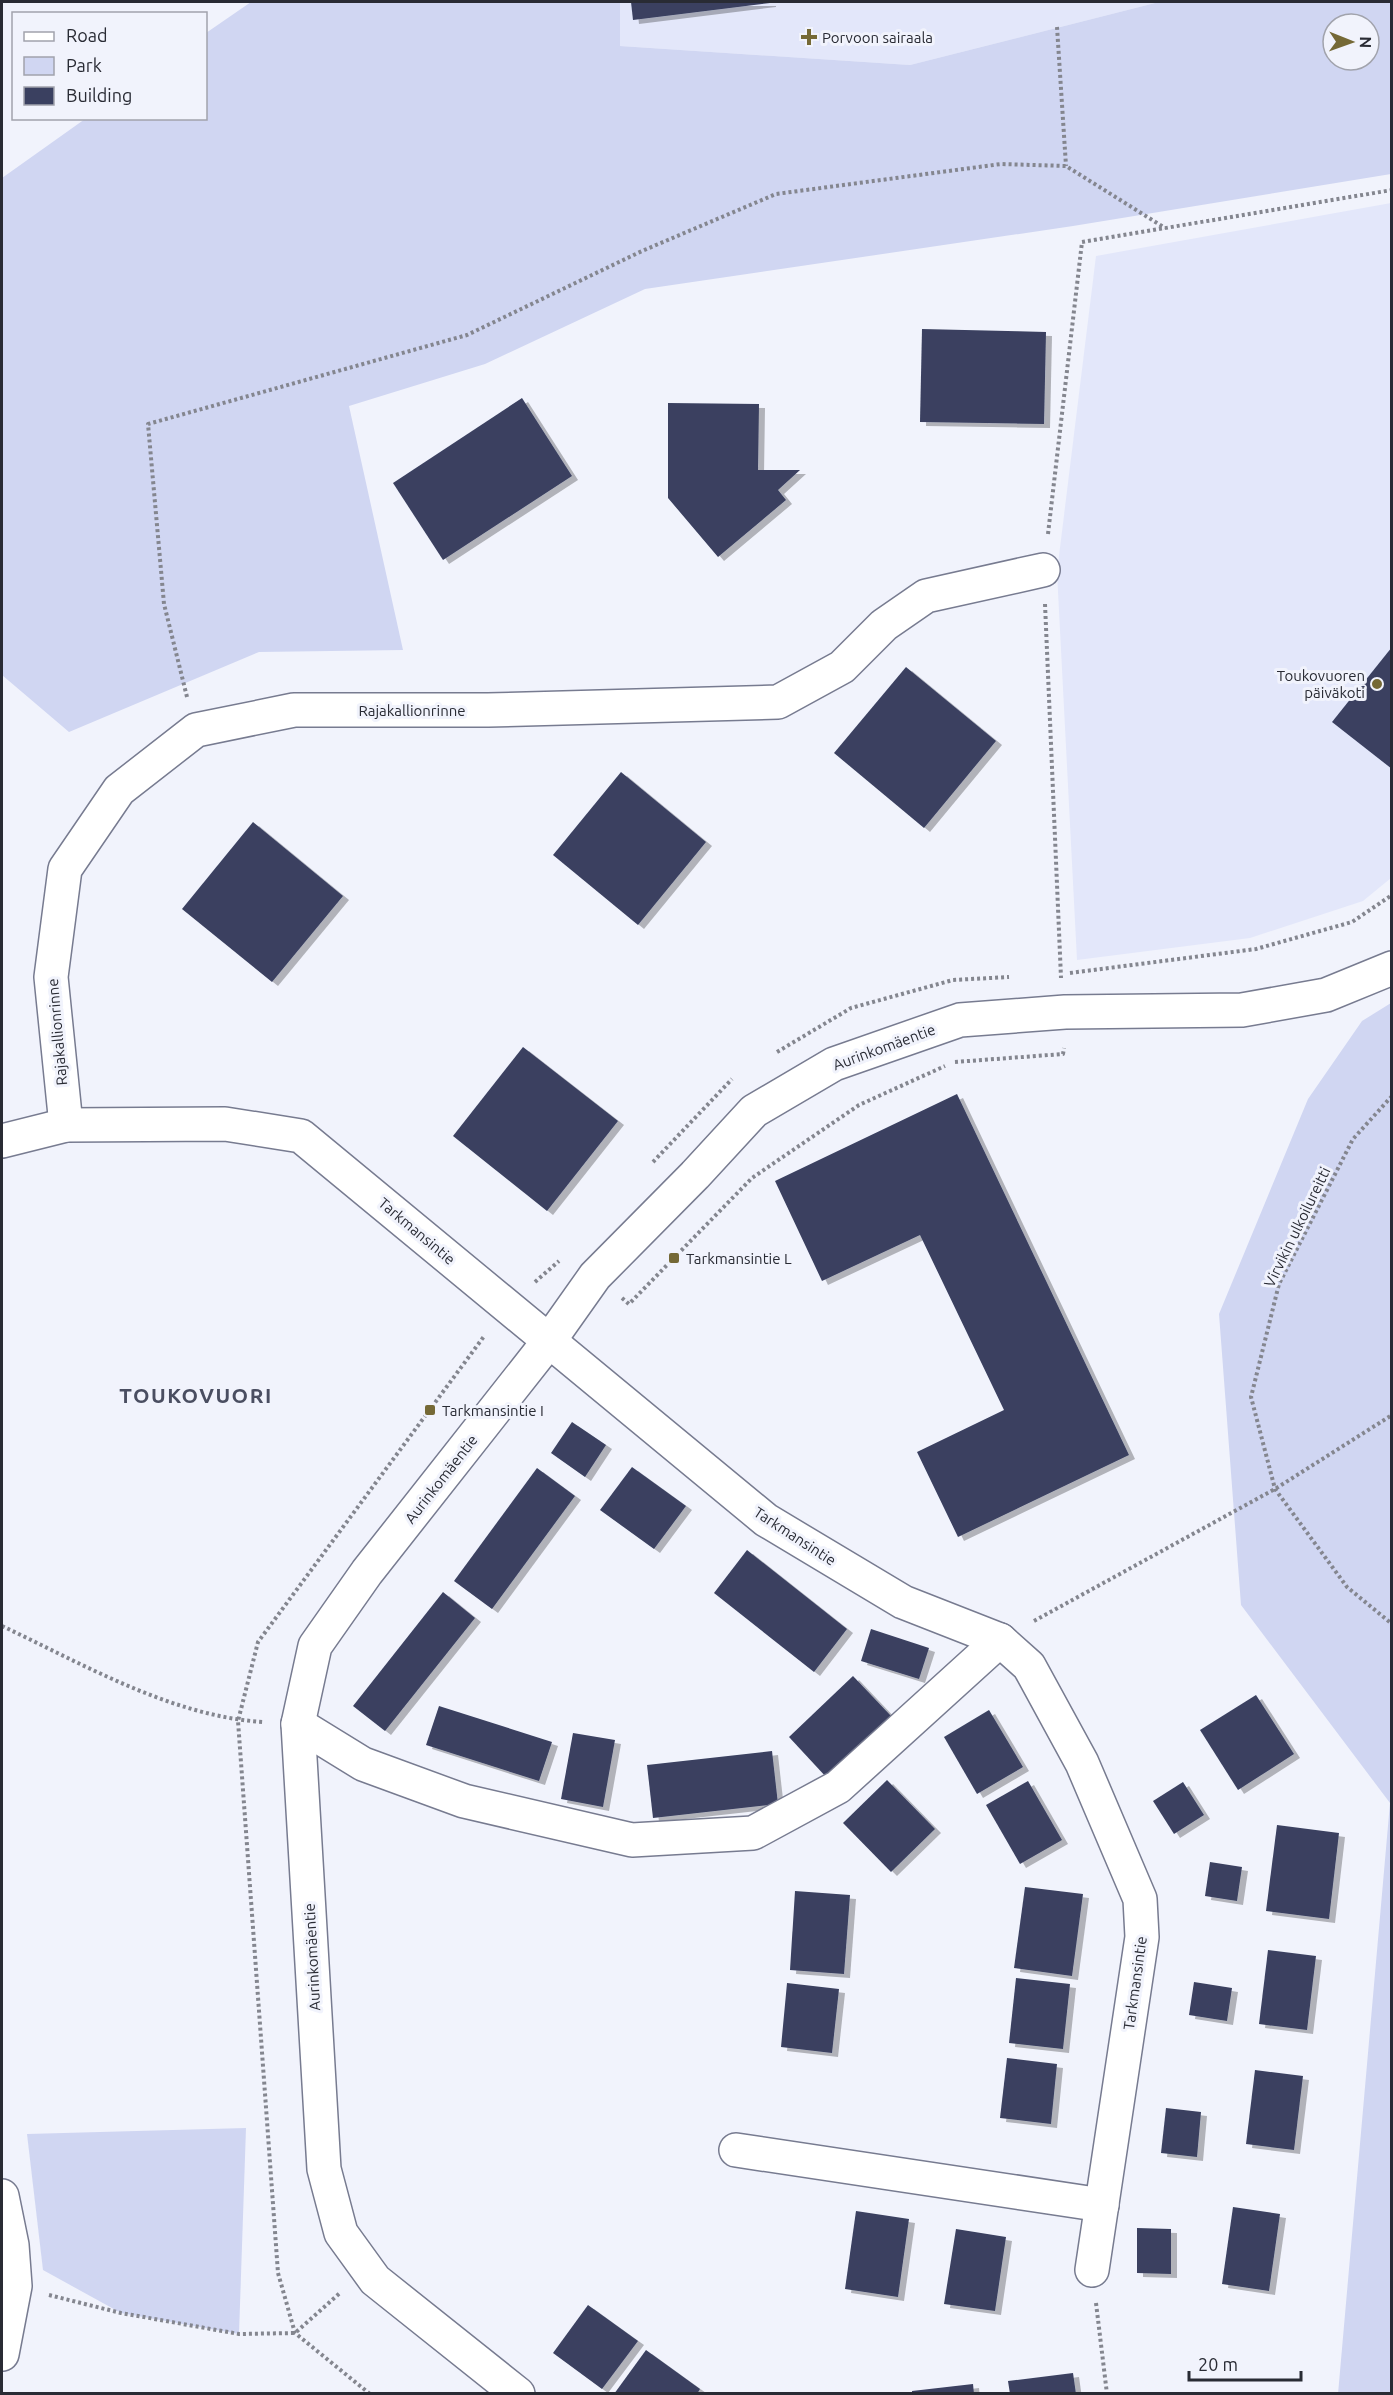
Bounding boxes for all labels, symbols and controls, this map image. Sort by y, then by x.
legend [12,12,207,120]
north arrow [1321,12,1381,72]
text: Road [66,25,108,45]
marker: Porvoon sairaala [800,28,818,46]
place label: Porvoon sairaala [822,29,933,46]
text: N [1357,36,1375,48]
text: Park [66,55,102,75]
text: Building [66,85,132,105]
place label: Toukovuoren päiväkoti [1277,667,1365,701]
marker: Toukovuoren päiväkoti [1370,677,1384,691]
street label: Rajakallionrinne [358,702,466,719]
street label: Rajakallionrinne [44,978,70,1086]
street label: Aurinkomäentie [831,1021,937,1073]
street label: Virvikin ulkoilureitti [1261,1164,1333,1290]
street label: Tarkmansintie [375,1194,459,1268]
place label: Tarkmansintie L [686,1250,792,1267]
marker: Tarkmansintie L [667,1251,681,1265]
district label: TOUKOVUORI [119,1383,273,1407]
place label: Tarkmansintie I [442,1402,544,1419]
marker: Tarkmansintie I [423,1403,437,1417]
street label: Aurinkomäentie [401,1431,481,1527]
street label: Tarkmansintie [751,1503,839,1569]
street label: Aurinkomäentie [301,1903,323,2011]
street label: Tarkmansintie [1120,1935,1150,2031]
scale bar [1189,2344,1302,2382]
text: 20 m [1198,2354,1238,2374]

